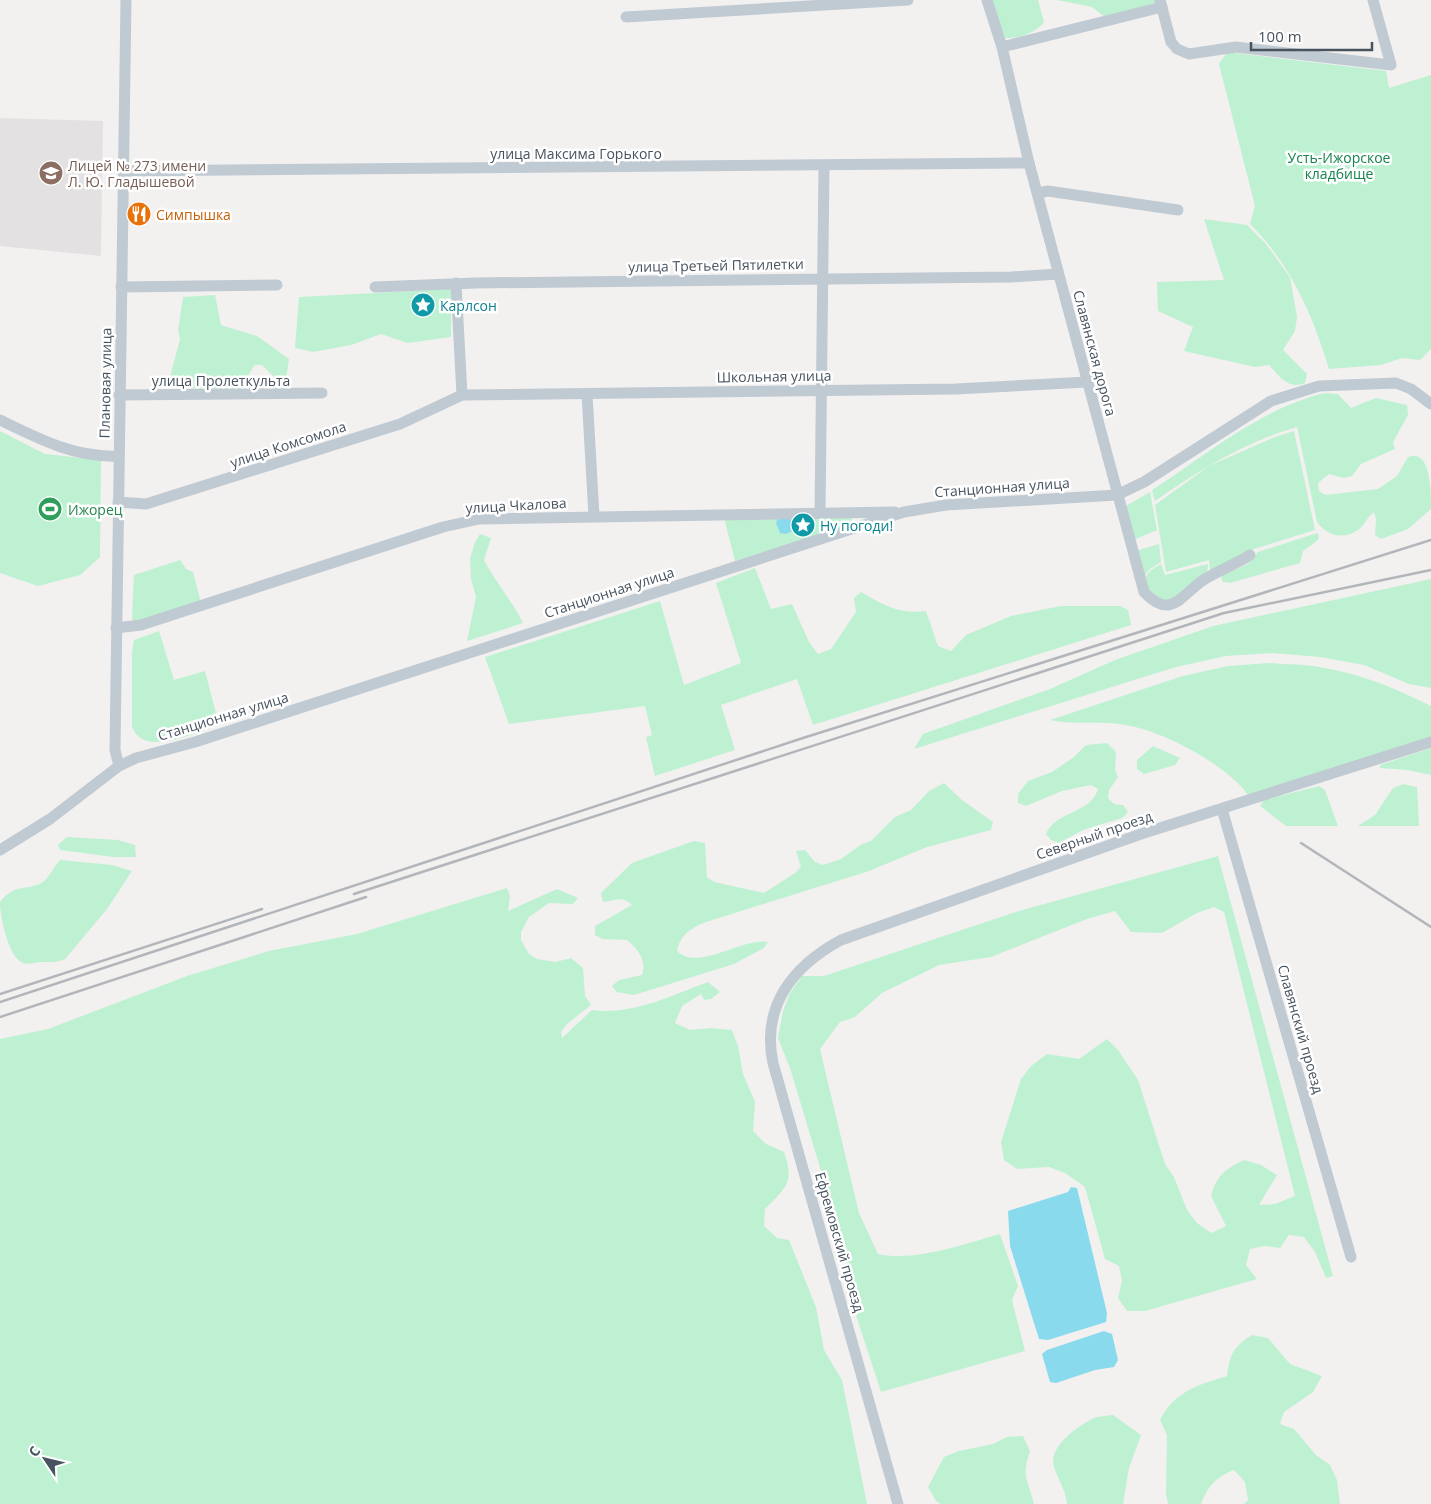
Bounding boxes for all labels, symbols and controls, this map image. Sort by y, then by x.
scale bar [1251,20,1372,52]
text: 100 m [1258,26,1302,46]
street label: улица Максима Горького [490,144,662,163]
park label: Усть-Ижорское кладбище [1288,148,1391,183]
place label: Лицей № 273 имени Л. Ю. Гладышевой [68,156,206,191]
school or university icon: Лицей № 273 имени Л. Ю. Гладышевой [38,160,64,186]
restaurant icon: Симпышка [126,201,152,227]
place label: Симпышка [156,205,231,224]
street label: улица Третьей Пятилетки [628,254,804,276]
street label: Славянская дорога [1069,288,1121,418]
place icon: Карлсон [410,292,436,318]
place label: Карлсон [440,296,497,315]
street label: Плановая улица [95,327,115,439]
street label: Школьная улица [716,365,832,387]
street label: улица Пролеткульта [152,371,290,390]
street label: улица Комсомола [228,416,348,472]
street label: Станционная улица [934,473,1070,501]
street label: улица Чкалова [465,493,567,517]
sports icon: Ижорец [37,496,63,522]
place label: Ижорец [68,500,123,519]
place icon: Ну погоди! [790,512,816,538]
place label: Ну погоди! [820,516,893,535]
street label: Станционная улица [542,562,676,622]
street label: Станционная улица [155,687,291,745]
street label: Северный проезд [1033,806,1155,864]
street label: Славянский проезд [1274,962,1328,1096]
street label: Ефремовский проезд [811,1170,869,1314]
north arrow [20,1434,70,1484]
text: С [24,1442,44,1460]

